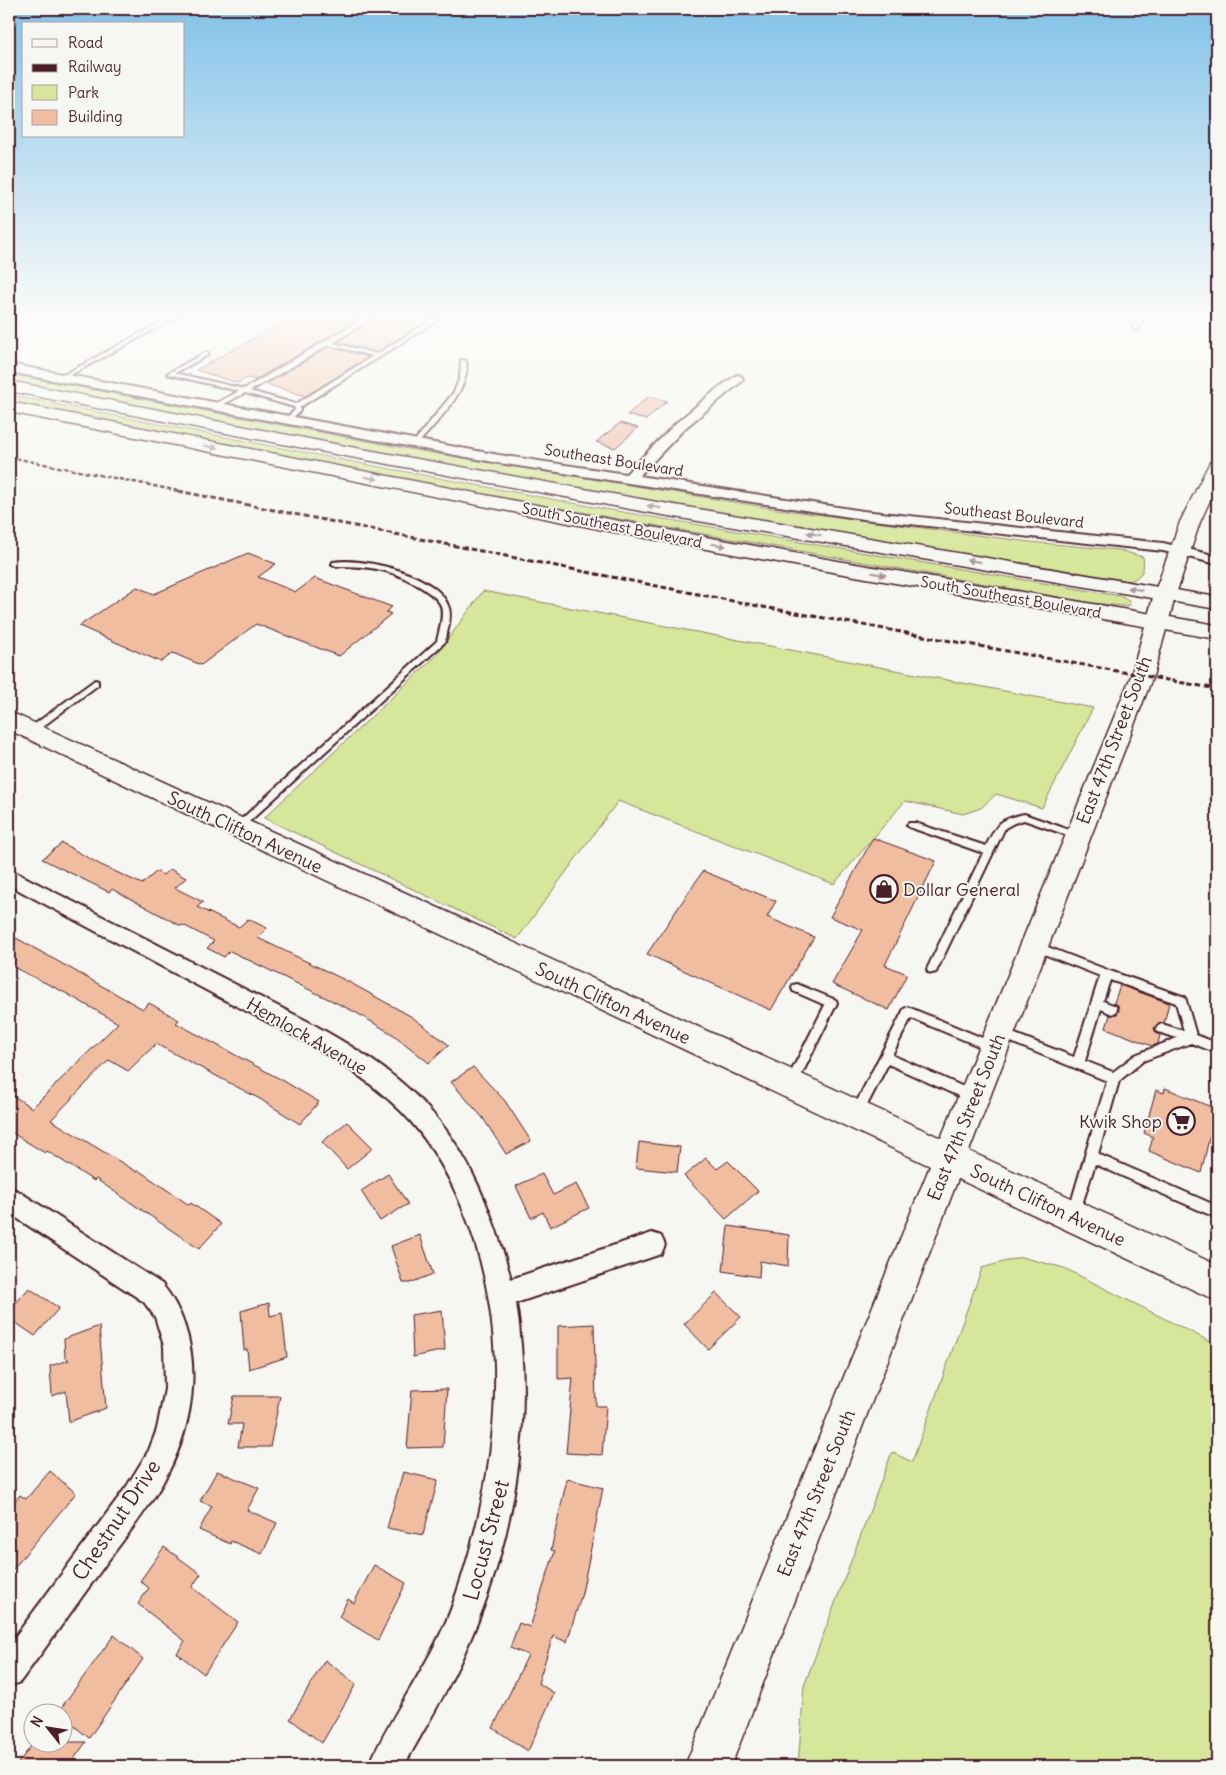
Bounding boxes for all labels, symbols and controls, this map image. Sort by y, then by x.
legend [22,22,185,138]
text: Road [68,33,103,52]
text: Railway [68,57,122,76]
text: Park [68,83,99,102]
text: Building [68,107,123,126]
street label: Southeast Boulevard [543,440,685,480]
one-way arrow [204,443,219,451]
one-way arrow [363,474,378,482]
street label: South Southeast Boulevard [520,498,704,552]
street label: Southeast Boulevard [943,498,1085,532]
one-way arrow [646,503,662,511]
one-way arrow [806,530,822,538]
one-way arrow [712,542,728,550]
one-way arrow [966,557,982,565]
one-way arrow [872,571,888,579]
street label: South Southeast Boulevard [919,572,1103,622]
one-way arrow [1126,584,1142,592]
street label: East 47th Street South [1071,653,1157,827]
street label: South Clifton Avenue [164,786,326,878]
shop icon: Dollar General [869,874,899,904]
place label: Dollar General [903,878,1020,901]
street label: South Clifton Avenue [532,957,694,1049]
street label: Hemlock Avenue [243,992,371,1080]
street label: East 47th Street South [922,1030,1010,1204]
supermarket icon: Kwik Shop [1166,1106,1196,1136]
place label: Kwik Shop [1079,1110,1162,1133]
street label: South Clifton Avenue [967,1159,1129,1251]
street label: East 47th Street South [772,1406,860,1580]
street label: Chestnut Drive [66,1454,166,1586]
street label: Locust Street [457,1477,515,1603]
north arrow [22,1702,72,1752]
text: N [27,1713,47,1730]

